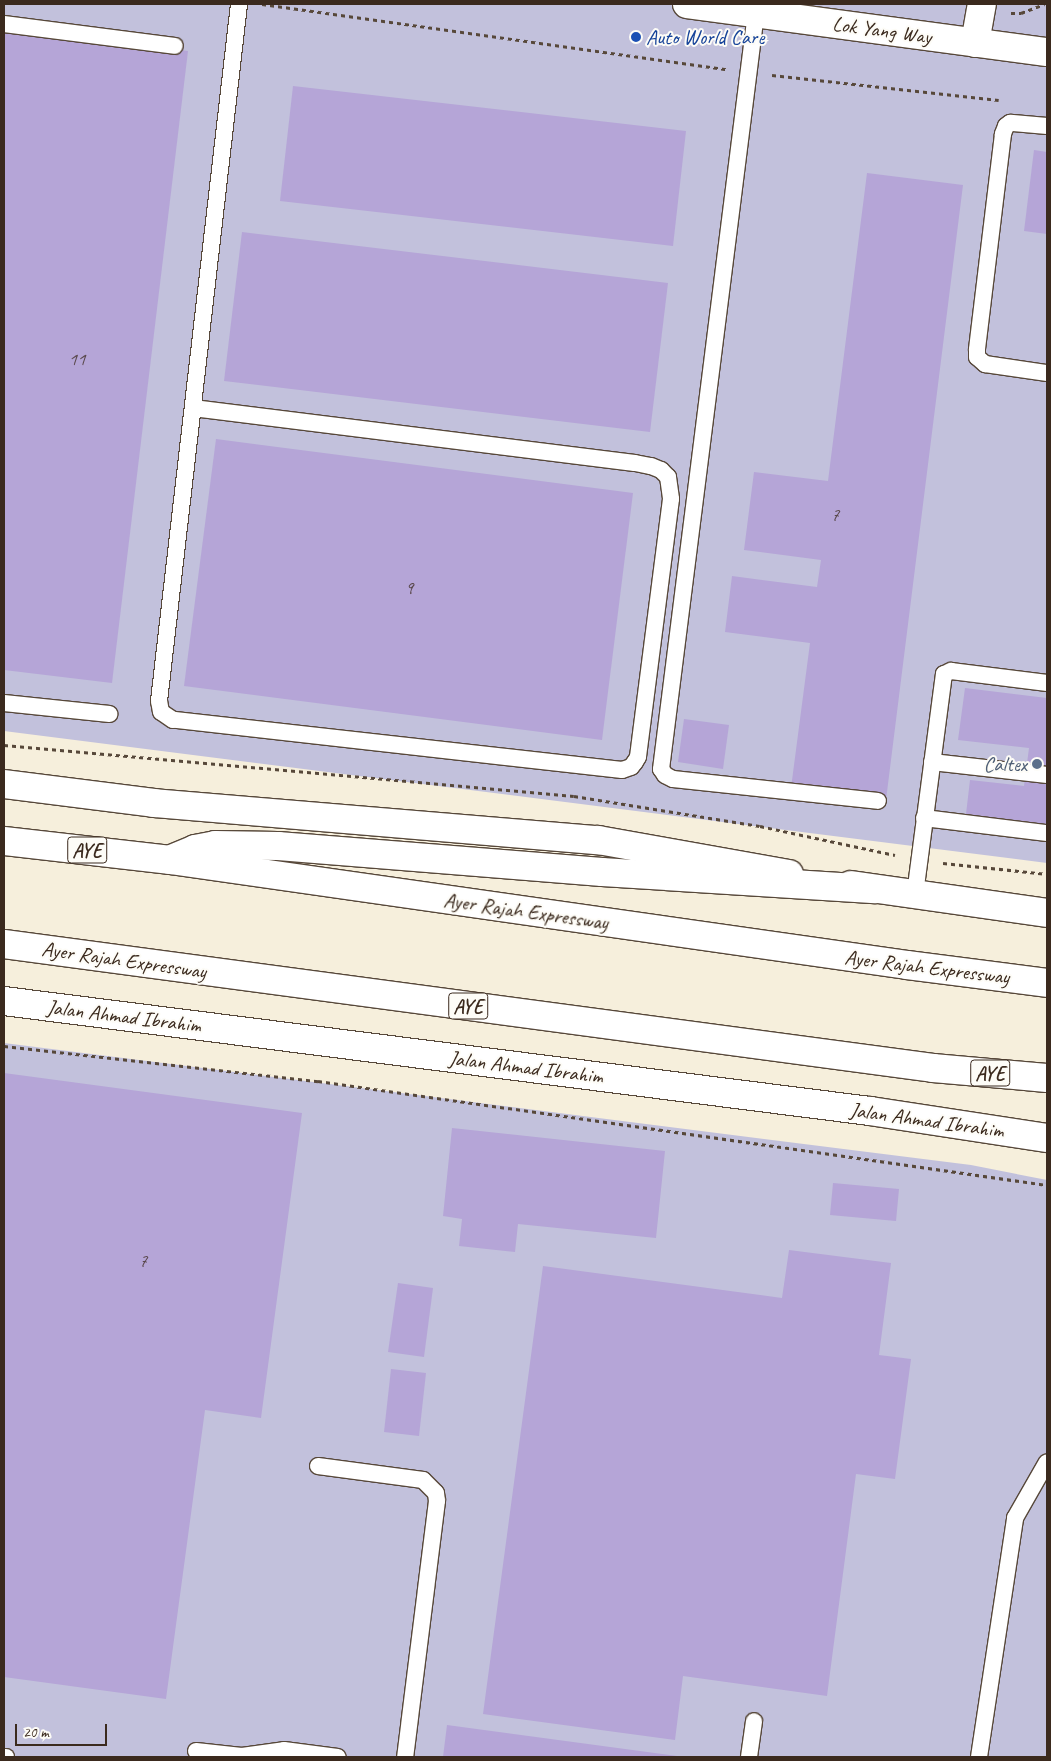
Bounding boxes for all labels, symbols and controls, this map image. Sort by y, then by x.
street label: Lok Yang Way [831,11,933,49]
place label: Auto World Care [646,24,764,50]
marker: Auto World Care [630,31,642,43]
house number: 11 [68,349,86,371]
house number: 7 [831,505,839,527]
house number: 9 [405,578,413,600]
place label: Caltex [983,751,1027,777]
marker: Caltex [1031,758,1043,770]
road number: AYE [67,832,107,868]
street label: Ayer Rajah Expressway [442,887,610,935]
street label: Ayer Rajah Expressway [40,936,208,984]
street label: Ayer Rajah Expressway [843,944,1011,990]
road number: AYE [448,988,488,1024]
street label: Jalan Ahmad Ibrahim [44,994,204,1038]
street label: Jalan Ahmad Ibrahim [446,1045,606,1089]
road number: AYE [970,1056,1010,1090]
street label: Jalan Ahmad Ibrahim [847,1097,1007,1143]
house number: 7 [139,1251,147,1273]
scale bar [18,1714,110,1746]
text: 20 m [23,1723,49,1742]

